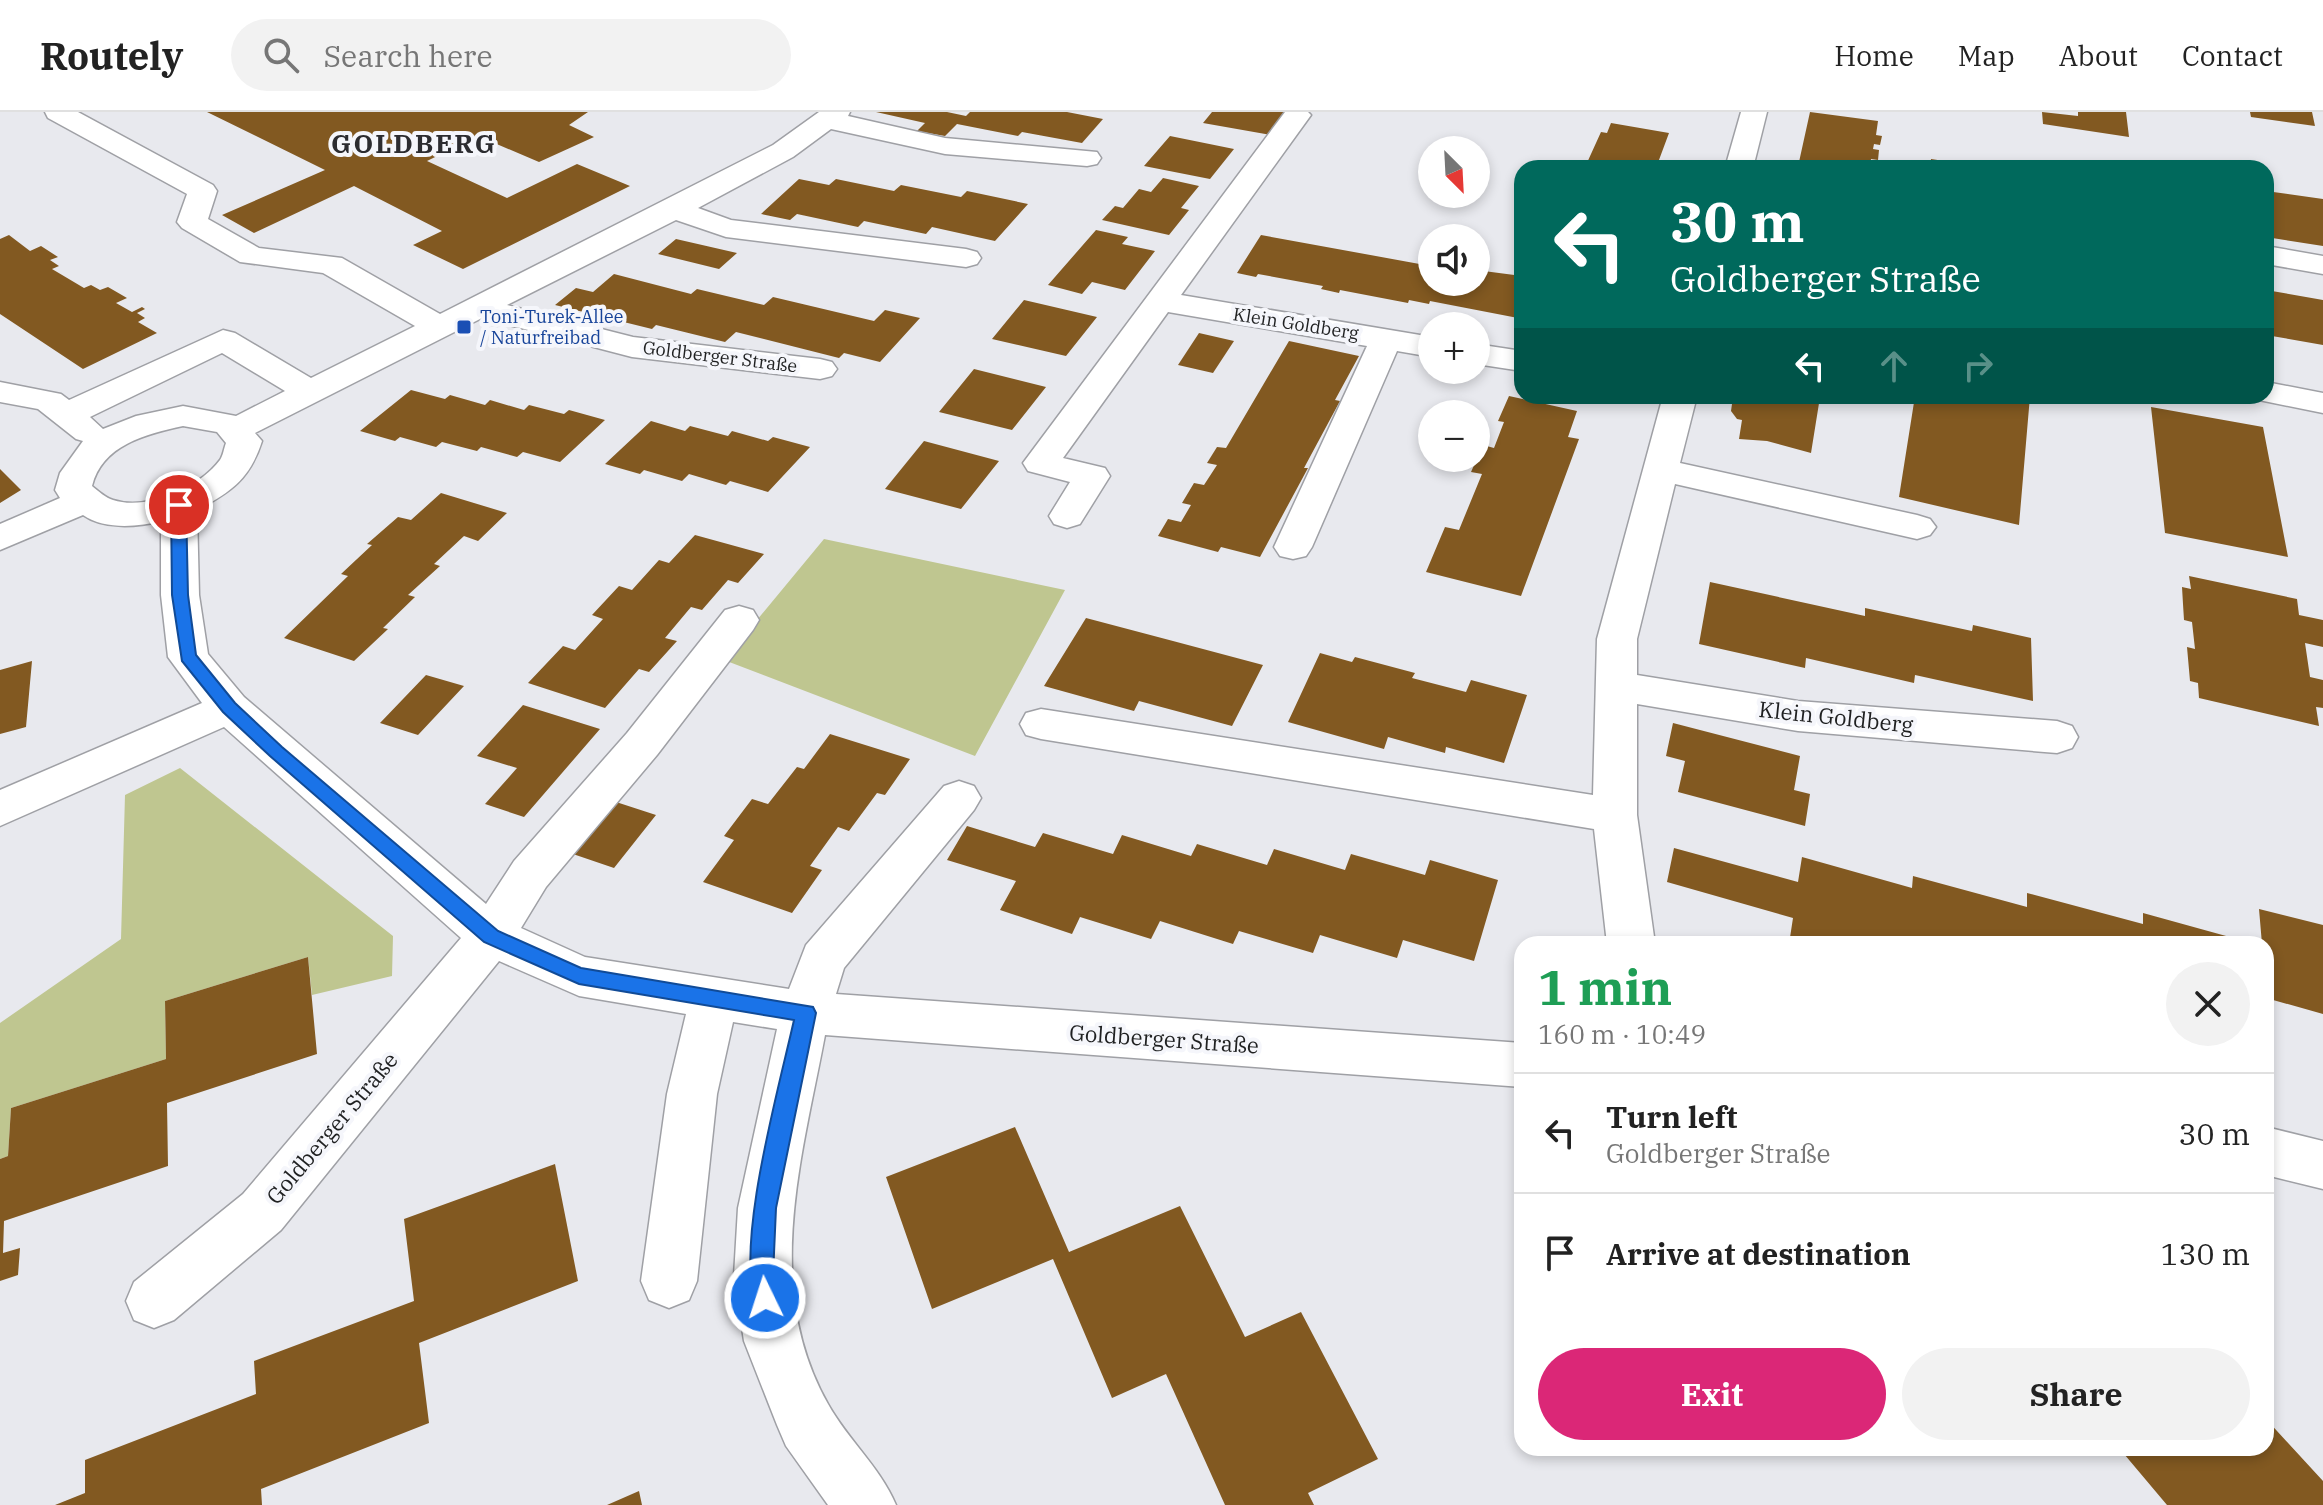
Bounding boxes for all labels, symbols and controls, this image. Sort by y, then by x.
search box [231,19,791,91]
text: Routely [40,31,183,80]
icon: search [259,33,303,77]
text: Search here [323,36,492,75]
text: Home [1834,37,1914,74]
text: Map [1958,37,2015,74]
text: About [2059,37,2138,74]
text: Contact [2182,37,2283,74]
district label: GOLDBERG [331,126,497,160]
north arrow [1418,136,1490,208]
map controls [1418,136,1490,472]
text: 30 m [1670,185,1805,257]
icon: left [1538,192,1642,296]
button: sound [1418,224,1490,296]
text: Goldberger Straße [1670,255,1981,302]
street label: Klein Goldberg [1232,302,1361,345]
place label: Toni-Turek-Allee / Naturfreibad [480,305,623,349]
button: + [1418,312,1490,384]
marker: Toni-Turek-Allee / Naturfreibad [455,318,473,336]
street label: Goldberger Straße [642,336,799,377]
icon: left [1788,344,1832,388]
icon: ahead [1872,344,1916,388]
icon: right [1956,344,2000,388]
button: − [1418,400,1490,472]
pin [145,471,213,539]
icon: arrive [157,483,201,527]
street label: Klein Goldberg [1757,694,1915,739]
text: 1 min [1538,956,1672,1018]
button: close [2166,962,2250,1046]
street label: Goldberger Straße [1068,1017,1260,1060]
text: 160 m · 10:49 [1538,1017,1706,1051]
street label: Goldberger Straße [259,1046,404,1210]
text: Turn left [1606,1097,1738,1136]
icon: left [1538,1111,1582,1155]
text: 30 m [2178,1114,2250,1153]
text: Goldberger Straße [1606,1136,1831,1170]
icon: arrive [1538,1231,1582,1275]
text: Arrive at destination [1606,1234,1911,1273]
text: 130 m [2160,1234,2250,1273]
position arrow [723,1256,807,1340]
button: Exit [1538,1348,1886,1440]
button: Share [1902,1348,2250,1440]

